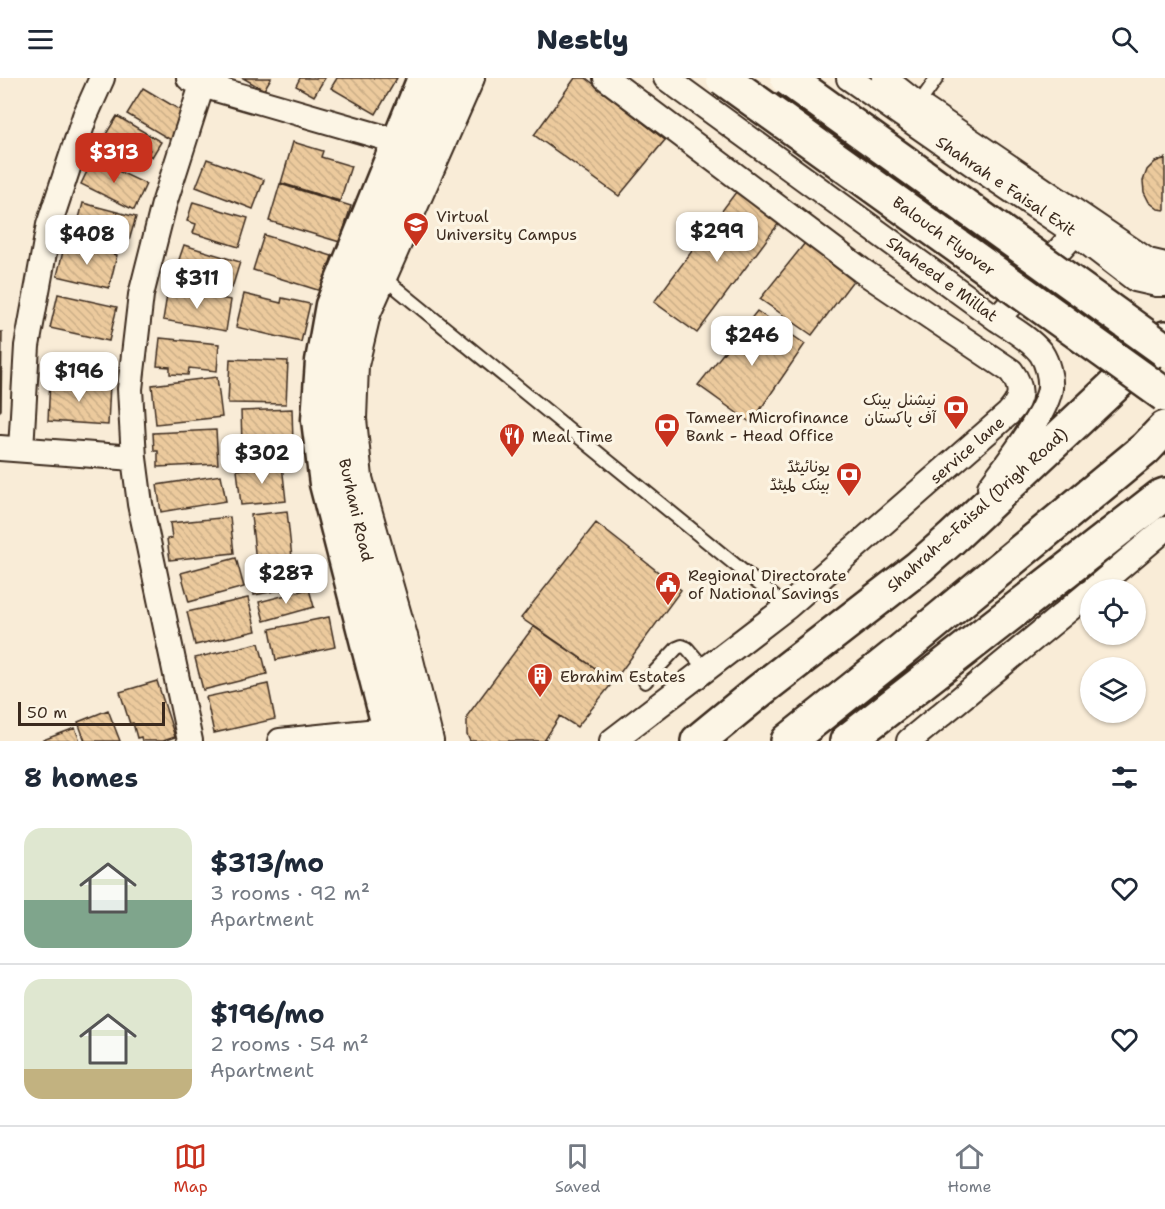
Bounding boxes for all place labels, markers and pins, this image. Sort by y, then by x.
pin: $313 [78,133,150,184]
place label: Virtual University Campus [436,206,577,245]
school or university icon: Virtual University Campus [401,210,431,248]
pin: $299 [681,212,753,263]
pin: $408 [51,215,123,266]
pin: $311 [161,259,233,310]
pin: $246 [716,316,788,367]
pin: $196 [43,352,115,403]
place label: نیشنل بینک آف پاکستان [863,389,937,428]
bank icon: نیشنل بینک آف پاکستان [941,393,971,431]
place label: Tameer Microfinance Bank - Head Office [686,407,849,446]
bank icon: Tameer Microfinance Bank - Head Office [652,411,682,449]
restaurant icon: Meal Time [497,421,527,459]
place label: Meal Time [532,426,613,447]
pin: $302 [226,434,298,485]
place label: یونائیٹڈ بینک لمیٹڈ [770,456,830,495]
bank icon: یونائیٹڈ بینک لمیٹڈ [834,460,864,498]
pin: $287 [250,554,322,605]
place label: Regional Directorate of National Savings [688,565,847,604]
public building icon: Regional Directorate of National Savings [653,569,683,607]
building icon: Ebrahim Estates [525,661,555,699]
place label: Ebrahim Estates [560,666,686,687]

